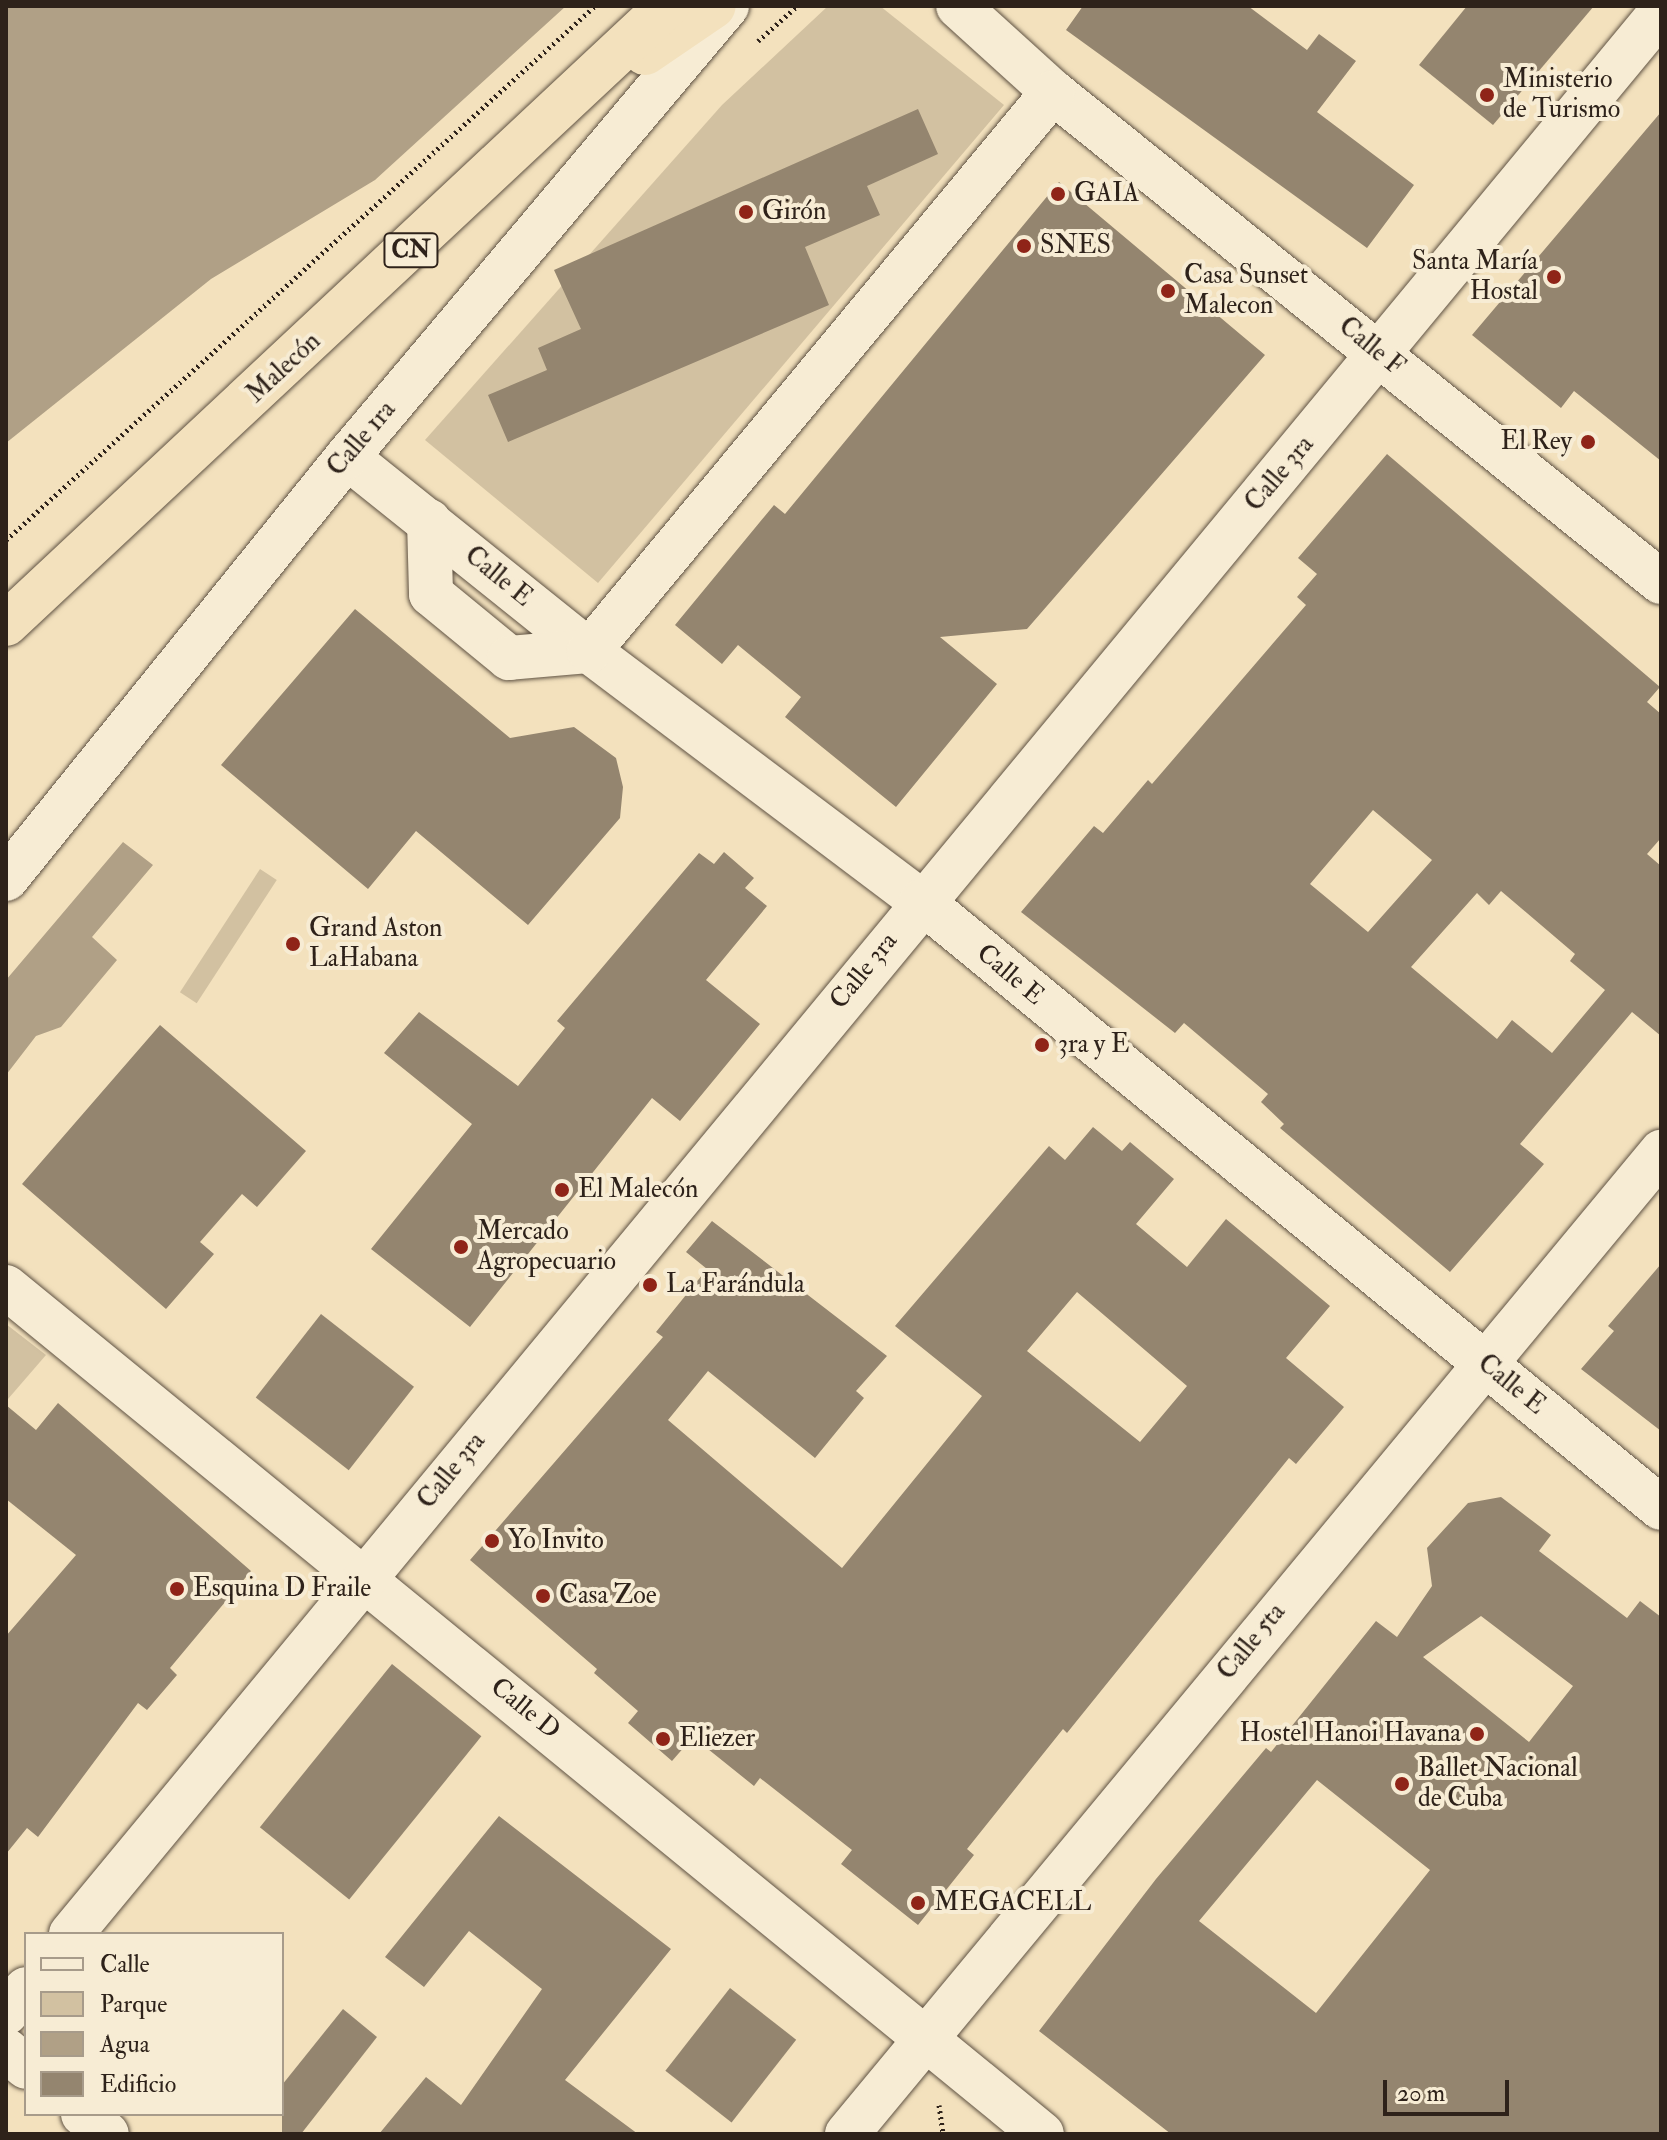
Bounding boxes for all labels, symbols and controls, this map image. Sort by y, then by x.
place label: Ministerio de Turismo [1503,64,1620,126]
marker: Ministerio de Turismo [1478,86,1496,104]
place label: GAIA [1074,178,1139,210]
marker: GAIA [1049,185,1067,203]
place label: Girón [762,196,826,228]
marker: Girón [737,203,755,221]
road number: CN [383,230,439,270]
place label: SNES [1040,230,1111,262]
marker: SNES [1015,237,1033,255]
place label: Santa María Hostal [1412,246,1538,308]
place label: Casa Sunset Malecon [1184,260,1308,322]
marker: Santa María Hostal [1545,268,1563,286]
marker: Casa Sunset Malecon [1159,282,1177,300]
street label: Calle F [1332,311,1410,383]
street label: Malecón [241,326,327,410]
street label: Calle 1ra [321,395,403,483]
place label: El Rey [1500,426,1572,458]
street label: Calle 3ra [1239,430,1321,518]
marker: El Rey [1579,433,1597,451]
street label: Calle E [458,540,538,614]
place label: Grand Aston LaHabana [309,913,443,974]
street label: Calle 3ra [824,926,904,1016]
marker: Grand Aston LaHabana [284,935,302,953]
street label: Calle E [970,938,1050,1012]
place label: 3ra y E [1058,1029,1129,1061]
marker: 3ra y E [1033,1036,1051,1054]
place label: El Malecón [578,1174,698,1206]
marker: El Malecón [553,1181,571,1199]
place label: Mercado Agropecuario [477,1216,616,1278]
marker: Mercado Agropecuario [452,1238,470,1256]
place label: La Farándula [666,1269,805,1301]
marker: La Farándula [641,1276,659,1294]
street label: Calle E [1471,1348,1551,1422]
street label: Calle 3ra [412,1426,492,1516]
place label: Yo Invito [508,1525,604,1557]
marker: Yo Invito [483,1532,501,1550]
place label: Esquina D Fraile [193,1573,371,1605]
marker: Esquina D Fraile [168,1580,186,1598]
place label: Casa Zoe [559,1580,657,1612]
marker: Casa Zoe [534,1587,552,1605]
street label: Calle 5ta [1212,1597,1292,1687]
street label: Calle D [484,1672,566,1746]
place label: Hostel Hanoi Havana [1240,1718,1461,1750]
place label: Eliezer [679,1723,755,1755]
marker: Hostel Hanoi Havana [1468,1725,1486,1743]
marker: Eliezer [654,1730,672,1748]
place label: Ballet Nacional de Cuba [1418,1753,1578,1814]
marker: Ballet Nacional de Cuba [1393,1775,1411,1793]
place label: MEGACELL [934,1887,1091,1919]
marker: MEGACELL [909,1894,927,1912]
legend [24,1932,284,2116]
text: Calle [100,1949,150,1980]
text: Parque [100,1989,167,2020]
text: Agua [100,2029,150,2060]
scale bar [1387,2064,1513,2114]
text: Edificio [100,2069,176,2100]
text: 20 m [1397,2078,1445,2109]

